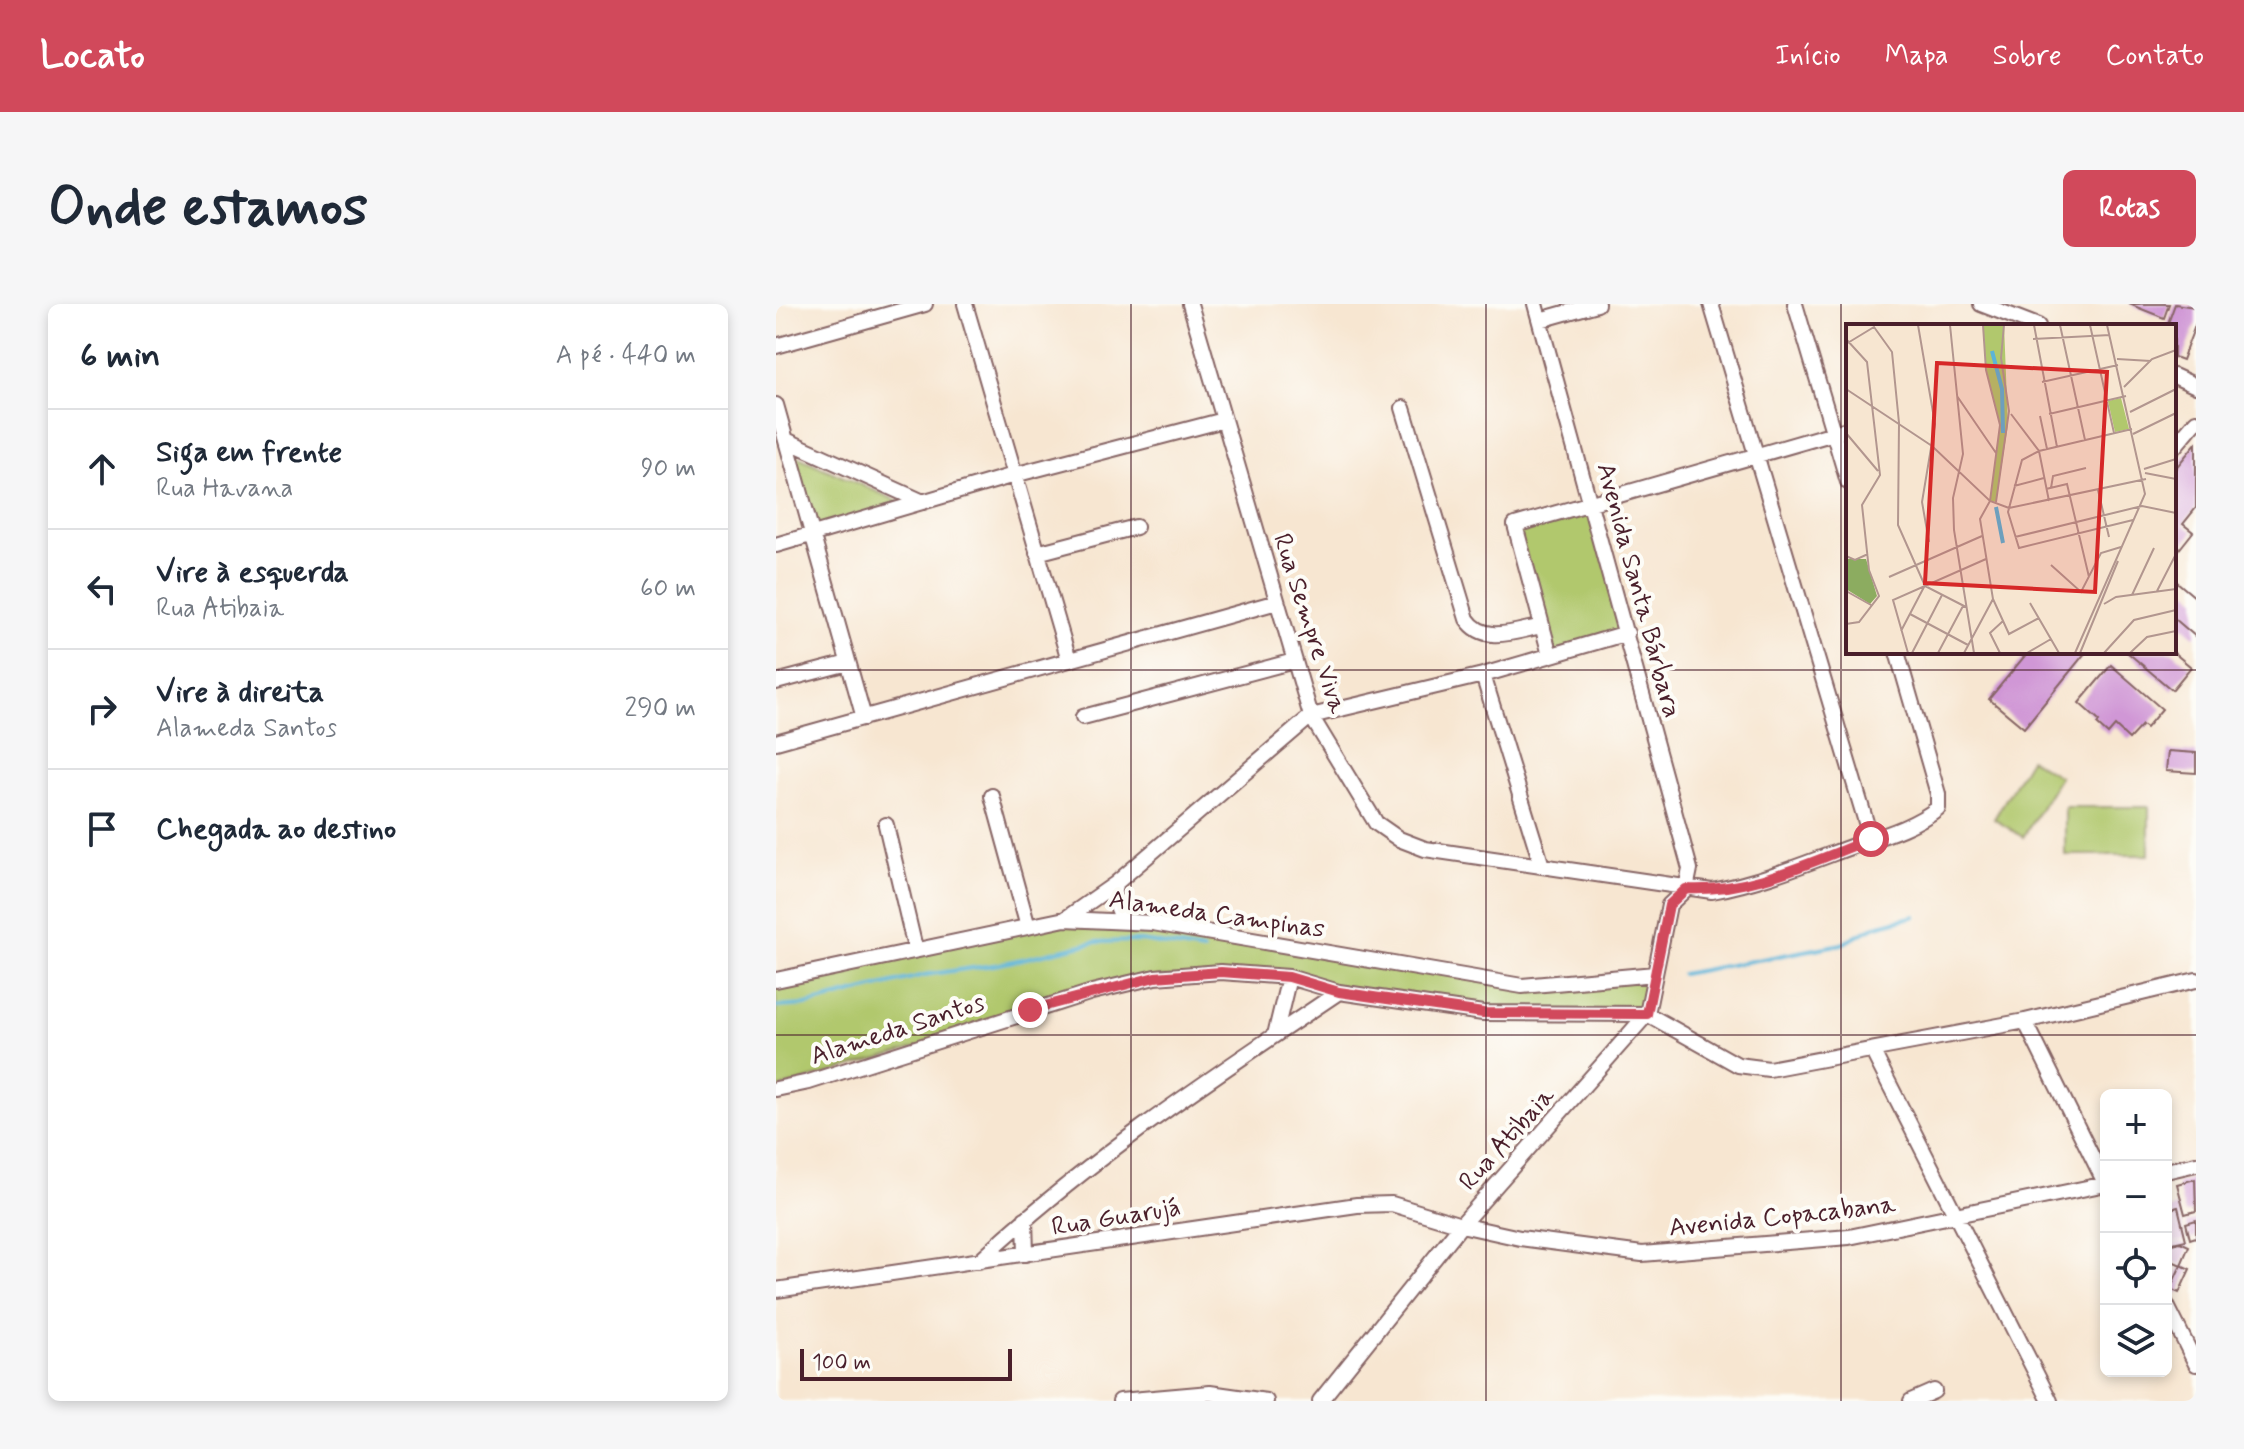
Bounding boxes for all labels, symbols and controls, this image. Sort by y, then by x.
text: Locato [40,32,145,81]
text: Início [1775,38,1841,75]
text: Mapa [1885,38,1948,75]
text: Sobre [1992,38,2062,75]
text: Contato [2106,38,2204,75]
button: Rotas [2063,170,2196,247]
text: Onde estamos [48,172,368,245]
inset map [1846,324,2176,654]
text: 6 min [80,334,160,379]
text: A pé · 440 m [556,339,696,373]
text: Siga em frente [156,433,342,472]
icon: ahead [80,447,124,491]
text: 90 m [641,452,696,486]
street label: Avenida Santa Bárbara [1588,459,1688,722]
text: Rua Havana [156,472,293,506]
street label: Rua Sempre Viva [1264,529,1354,718]
text: Vire à esquerda [156,553,349,592]
icon: left [80,567,124,611]
text: 60 m [640,572,696,606]
text: Rua Atibaia [156,592,284,626]
text: Vire à direita [156,673,324,712]
icon: right [80,687,124,731]
text: 290 m [624,692,696,726]
text: Alameda Santos [156,712,337,746]
icon: arrive [80,807,124,851]
text: Chegada ao destino [156,810,396,849]
route start [1853,821,1889,857]
street label: Alameda Campinas [1107,883,1327,947]
street label: Alameda Santos [806,986,989,1074]
route end [1012,992,1048,1028]
street label: Rua Atibaia [1452,1080,1563,1198]
map controls [2100,1089,2172,1377]
button: + [2100,1089,2172,1161]
button: − [2100,1161,2172,1233]
street label: Avenida Copacabana [1667,1188,1898,1246]
street label: Rua Guarujá [1049,1191,1183,1245]
button: locate [2100,1233,2172,1305]
button: layers [2100,1305,2172,1377]
scale bar [800,1345,1012,1381]
text: 100 m [812,1349,871,1377]

